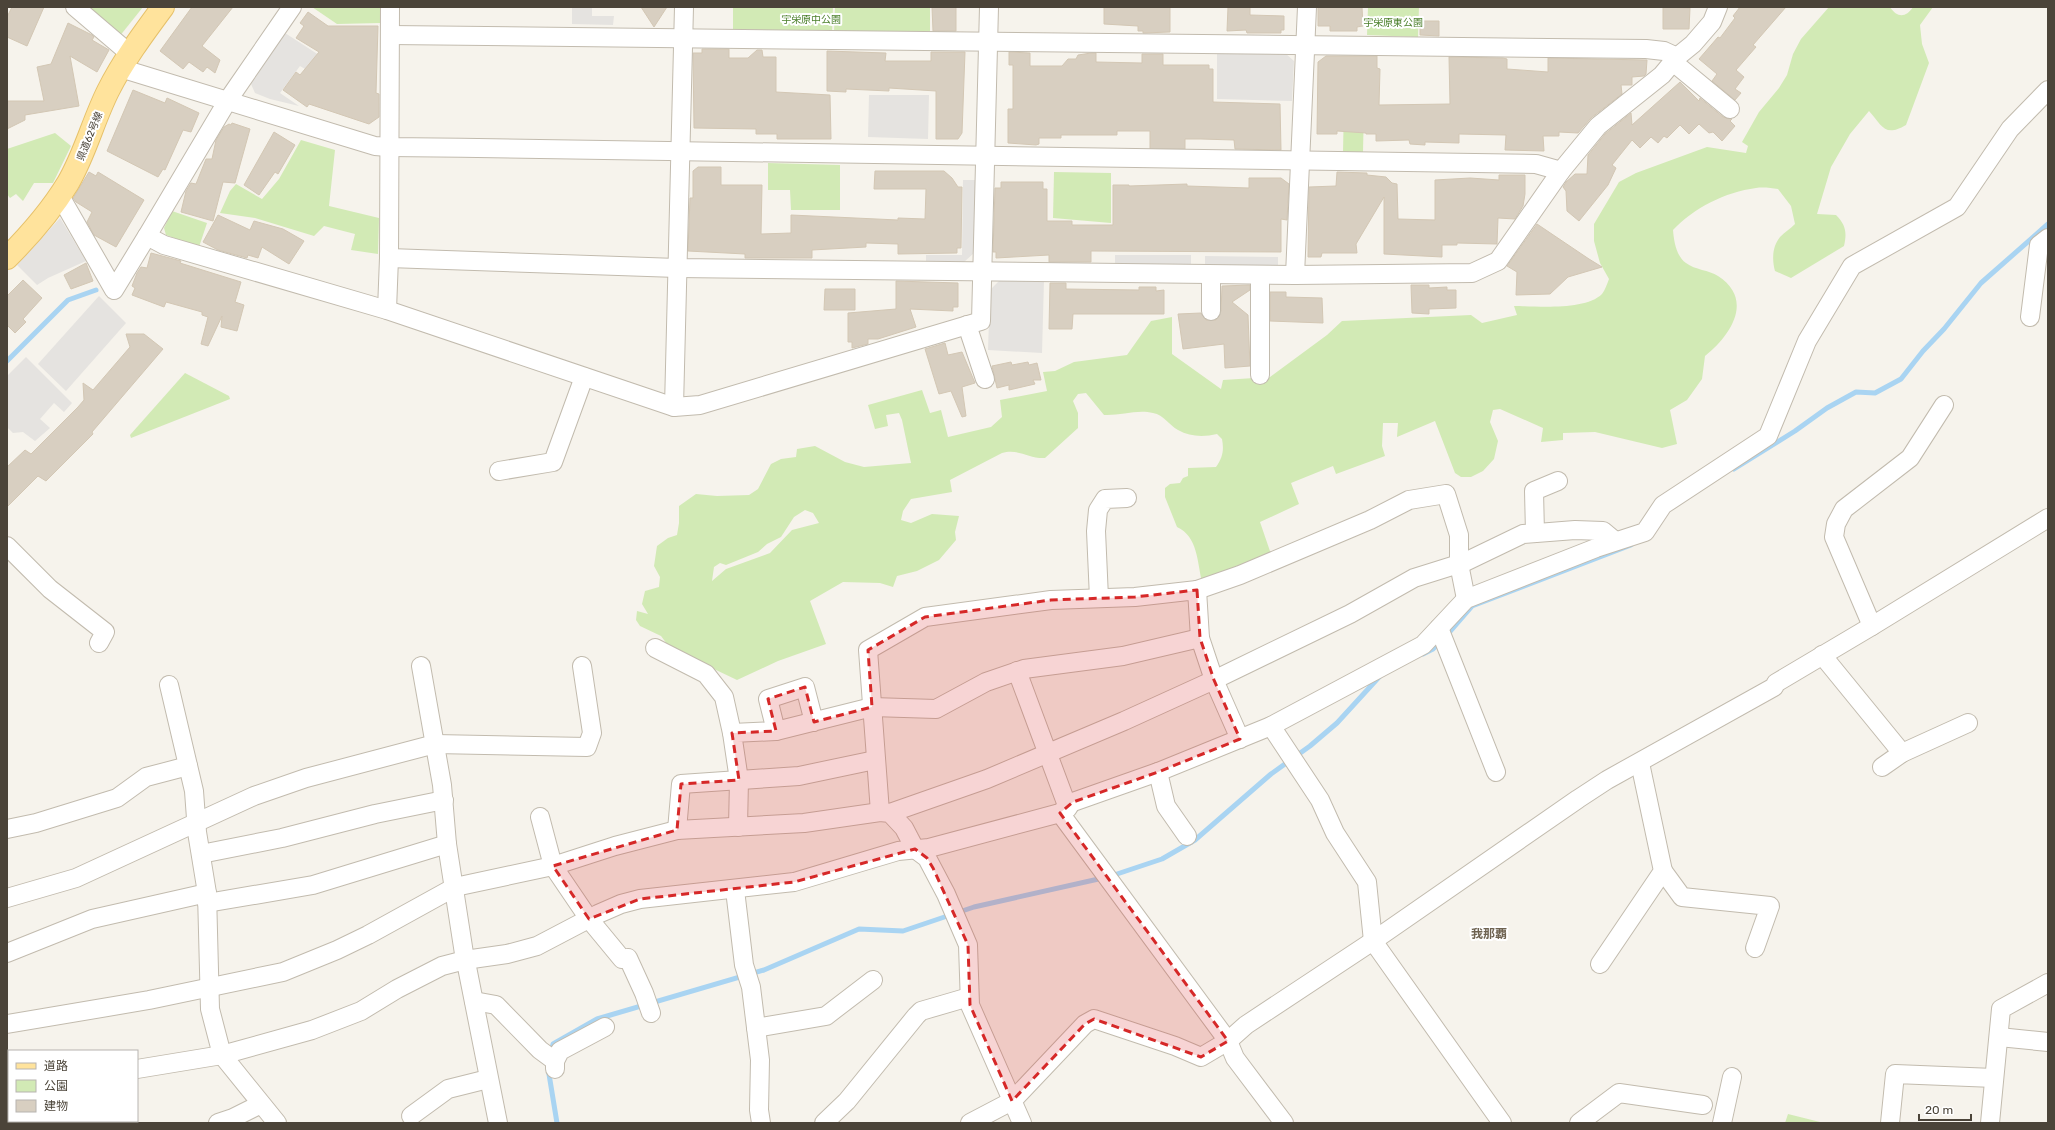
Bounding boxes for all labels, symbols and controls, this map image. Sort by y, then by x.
park label: 宇栄原中公園 [781,14,841,26]
park label: 宇栄原東公園 [1363,17,1423,29]
street label: 県道62号線 [75,110,105,163]
district label: 我那覇 [1471,927,1507,941]
legend [8,1050,138,1122]
text: 道路 [44,1059,68,1073]
text: 公園 [44,1079,68,1093]
scale bar [1919,1096,1971,1122]
text: 建物 [44,1099,68,1113]
text: 20 m [1925,1103,1953,1117]

